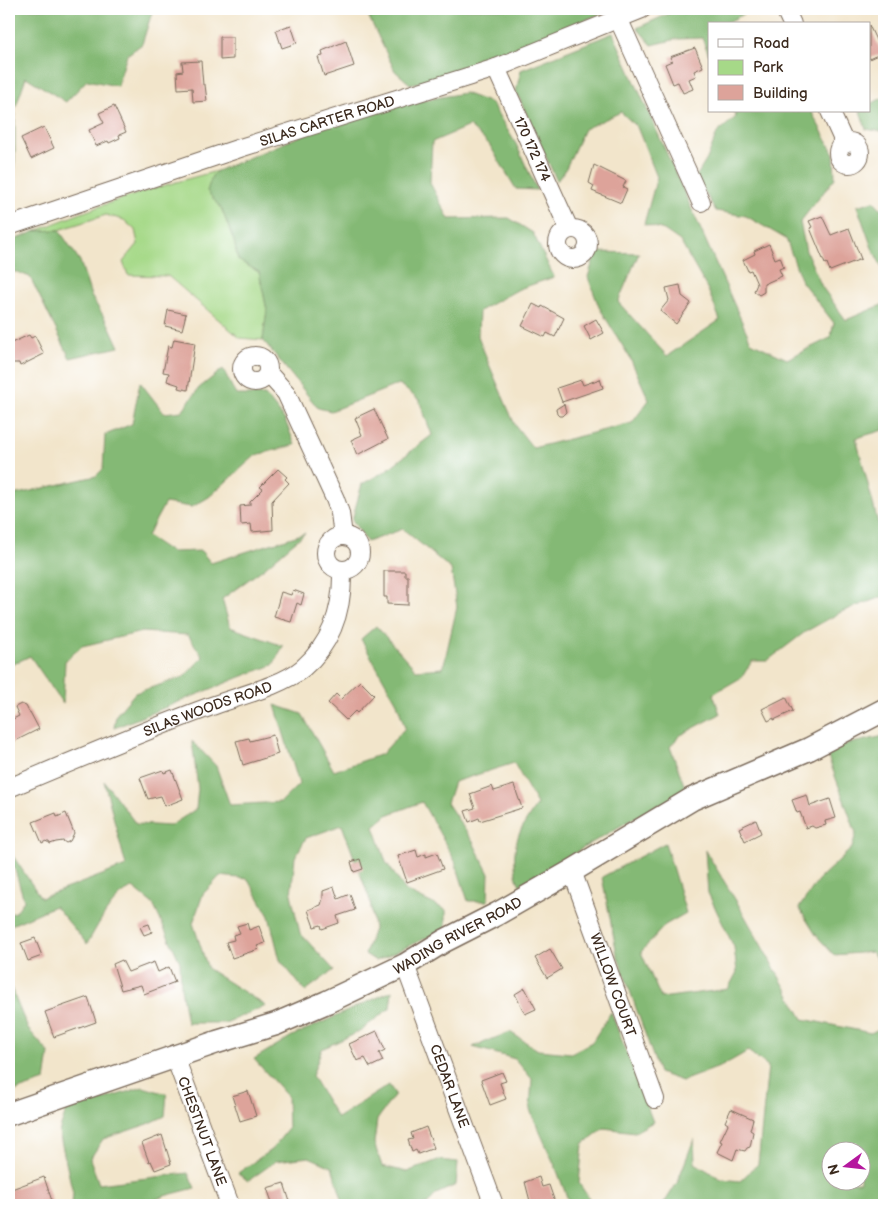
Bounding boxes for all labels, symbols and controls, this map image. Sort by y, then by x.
legend [708,22,870,112]
text: Road [753,34,789,53]
text: Park [753,58,784,77]
text: Building [753,84,808,103]
street label: SILAS CARTER ROAD [257,92,397,150]
street label: 170 172 174 [511,114,555,185]
street label: SILAS WOODS ROAD [141,677,275,740]
street label: WADING RIVER ROAD [391,893,525,978]
street label: WILLOW COURT [587,931,640,1039]
street label: CEDAR LANE [427,1042,473,1130]
street label: CHESTNUT LANE [174,1074,231,1188]
north arrow [820,1142,870,1192]
text: N [824,1162,843,1177]

